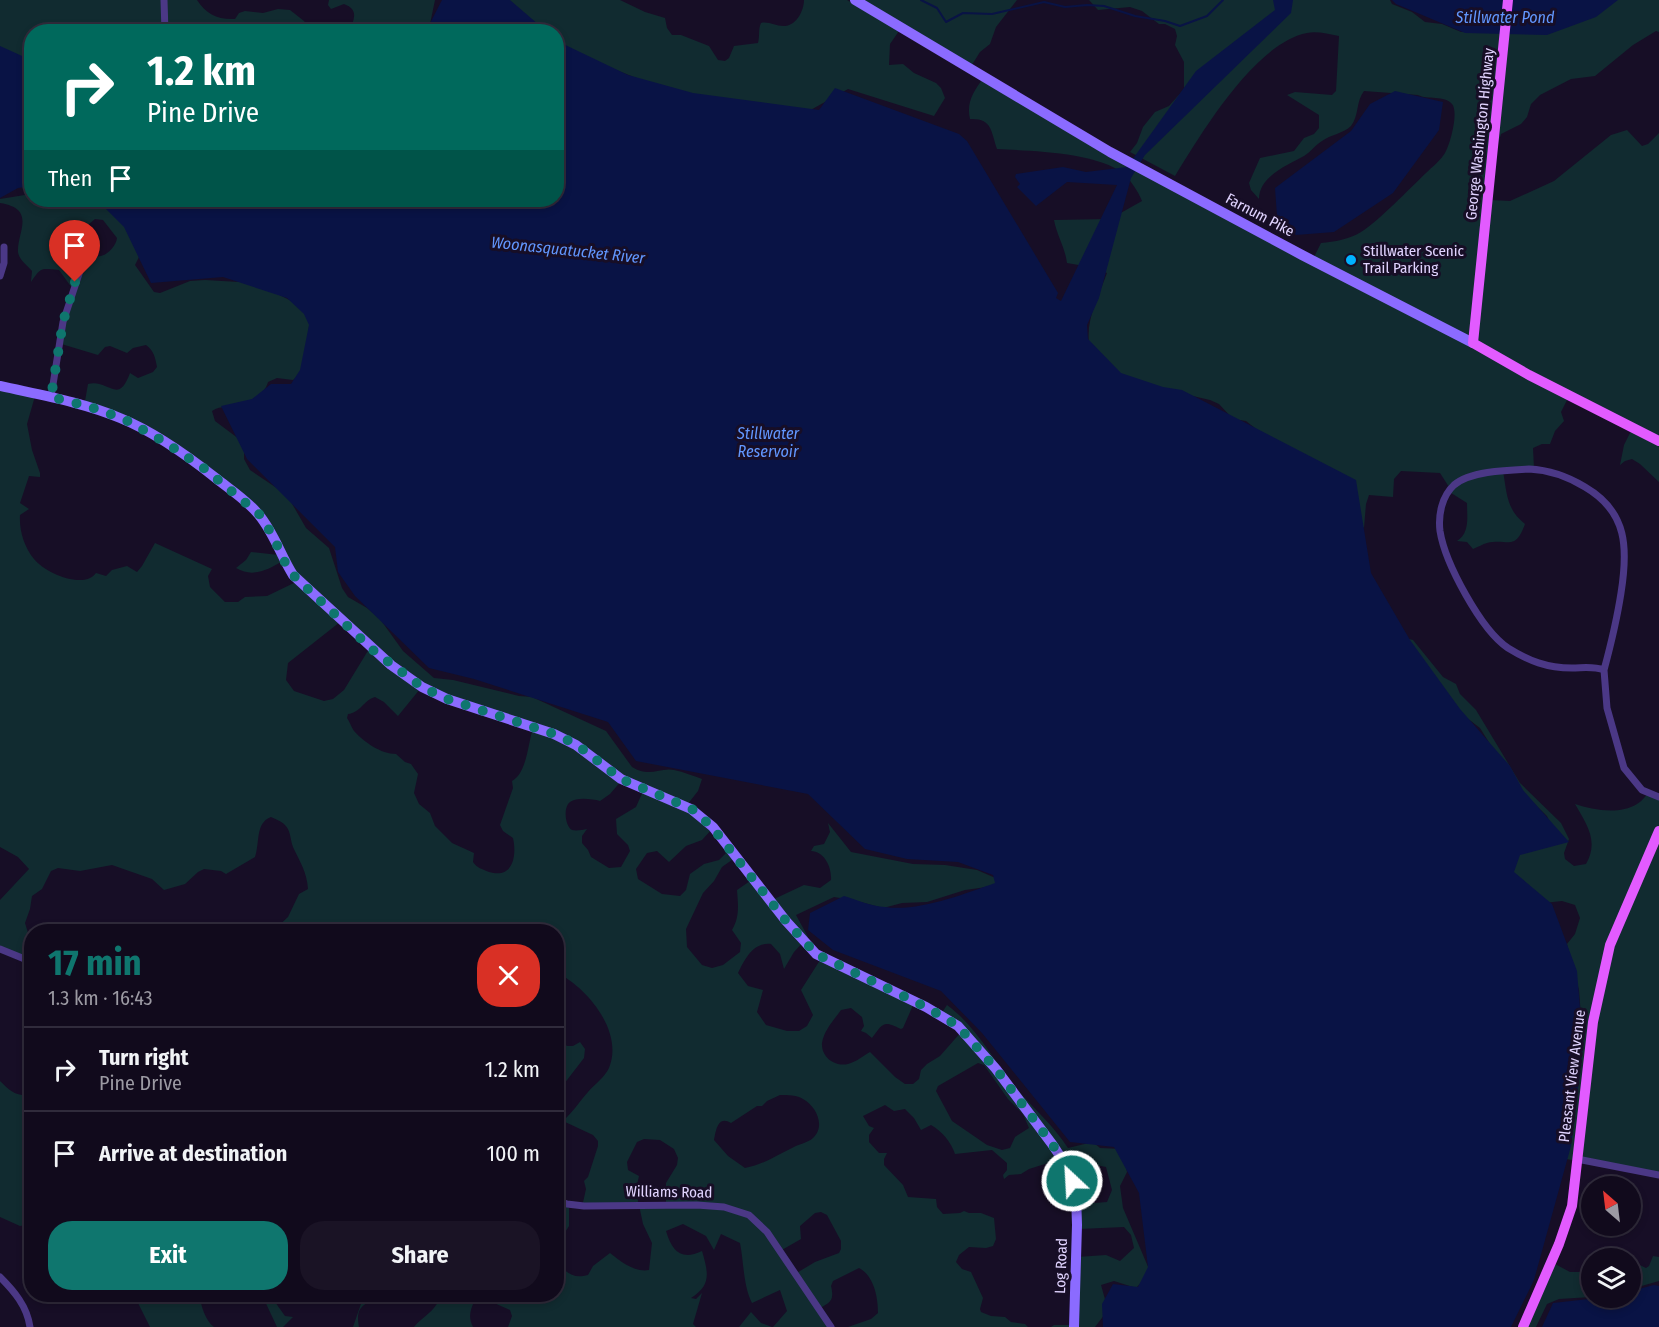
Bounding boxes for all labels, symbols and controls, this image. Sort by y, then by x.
water label: Stillwater Pond [1455,8,1555,27]
text: 1.2 km [147,46,256,96]
street label: George Washington Highway [1462,47,1498,221]
icon: right [48,48,126,126]
text: Pine Drive [147,97,259,129]
icon: arrive [104,162,137,195]
text: Then [48,165,92,192]
street label: Farnum Pike [1223,189,1297,241]
pin [49,220,100,282]
icon: arrive [58,229,91,262]
water label: Woonasquatucket River [490,232,646,268]
place label: Stillwater Scenic Trail Parking [1363,242,1465,277]
marker: Stillwater Scenic Trail Parking [1344,253,1358,267]
water label: Stillwater Reservoir [736,424,800,461]
text: 17 min [48,941,142,985]
button: close [477,944,540,1007]
text: 1.3 km · 16:43 [48,986,153,1010]
street label: Pleasant View Avenue [1555,1009,1589,1143]
text: Turn right [99,1044,188,1071]
icon: right [48,1053,81,1086]
text: 1.2 km [485,1056,540,1083]
text: Pine Drive [99,1071,182,1095]
icon: arrive [48,1137,81,1170]
text: Arrive at destination [99,1140,287,1167]
text: 100 m [486,1140,540,1167]
position arrow [1040,1149,1104,1213]
north arrow [1581,1176,1641,1236]
map controls [1581,1176,1641,1308]
street label: Williams Road [626,1182,712,1202]
button: Exit [48,1221,288,1290]
button: Share [300,1221,540,1290]
street label: Log Road [1051,1238,1071,1294]
button: layers [1581,1248,1641,1308]

